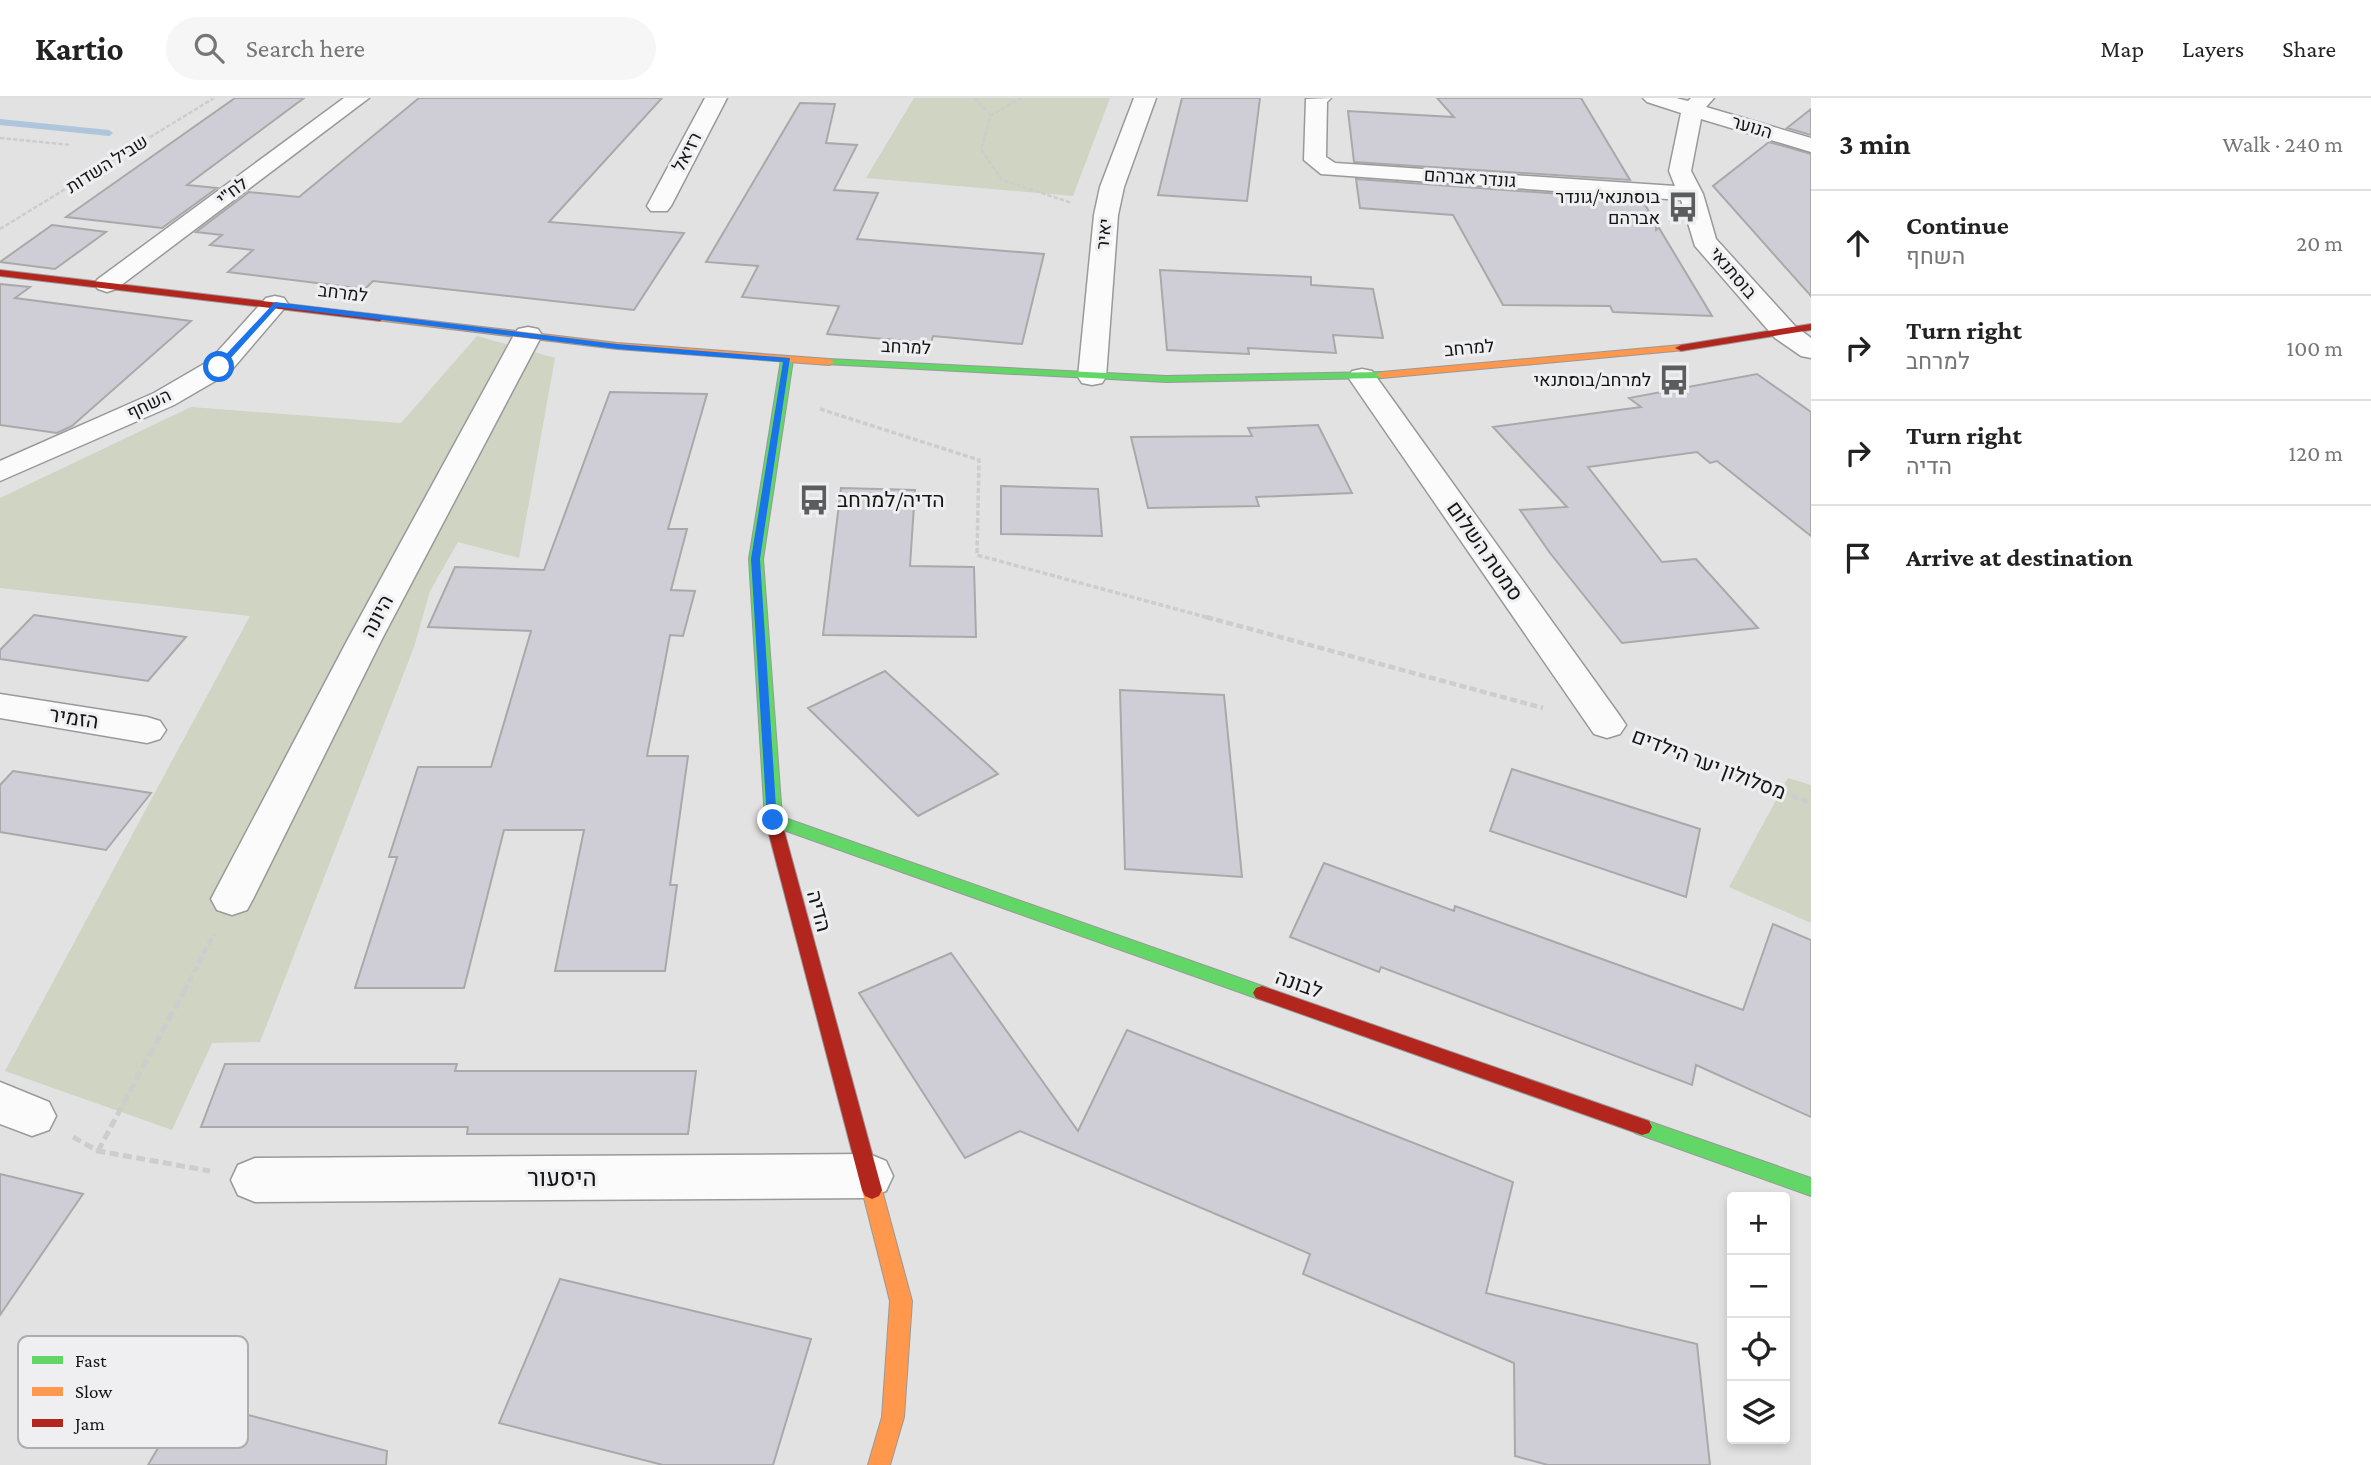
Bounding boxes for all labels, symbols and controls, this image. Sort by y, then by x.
search box [166,17,656,80]
icon: search [190,29,228,67]
text: Kartio [35,30,124,67]
text: Search here [246,34,365,63]
text: Map [2100,35,2144,62]
text: Layers [2182,35,2244,62]
text: Share [2282,35,2336,62]
street label: הנוער [1729,111,1775,143]
text: 3 min [1839,127,1911,160]
street label: רזיאל [668,129,706,175]
street label: שביל השדות [62,131,152,197]
text: Walk · 240 m [2223,131,2343,157]
street label: גונדר אברהם [1423,165,1517,191]
street label: לח"י [213,173,251,209]
place label: בוסתנאי/גונדר אברהם [1556,187,1661,228]
bus stop icon: בוסתנאי/גונדר אברהם [1666,190,1700,224]
text: Continue [1906,211,2009,240]
street label: יאיר [1092,217,1116,251]
icon: ahead [1839,224,1877,262]
text: 20 m [2296,230,2343,256]
street label: בוסתנאי [1705,243,1761,303]
text: השחף [1906,243,1965,269]
street label: למרחב [317,280,369,306]
text: Turn right [1906,316,2022,345]
icon: right [1839,329,1877,367]
text: 100 m [2287,335,2343,361]
street label: למרחב [881,336,931,358]
street label: למרחב [1443,336,1495,360]
text: למרחב [1906,348,1970,374]
route start [203,351,234,382]
bus stop icon: למרחב/בוסתנאי [1657,363,1691,397]
place label: למרחב/בוסתנאי [1534,370,1651,390]
street label: השחף [124,385,174,423]
text: Turn right [1906,421,2022,450]
icon: right [1839,434,1877,472]
text: 120 m [2289,440,2343,466]
text: הדיה [1906,453,1952,479]
bus stop icon: הדיה/למרחב [797,483,831,517]
place label: הדיה/למרחב [837,488,945,512]
street label: סמטת השלום [1442,497,1528,605]
icon: arrive [1839,539,1877,577]
text: Arrive at destination [1906,543,2133,572]
street label: היונה [356,591,398,641]
street label: הזמיר [48,702,100,734]
street label: מסלולון יער הילדים [1628,724,1790,804]
route end [757,804,788,835]
street label: הדיה [802,888,836,934]
street label: לבונה [1272,965,1326,1003]
street label: היסעור [527,1164,597,1191]
map controls [1727,1192,1790,1444]
button: + [1727,1192,1790,1255]
button: − [1727,1255,1790,1318]
button: locate [1727,1318,1790,1381]
legend [18,1336,248,1448]
text: Fast [75,1350,107,1371]
text: Slow [75,1381,112,1402]
button: layers [1727,1381,1790,1444]
text: Jam [73,1413,105,1434]

